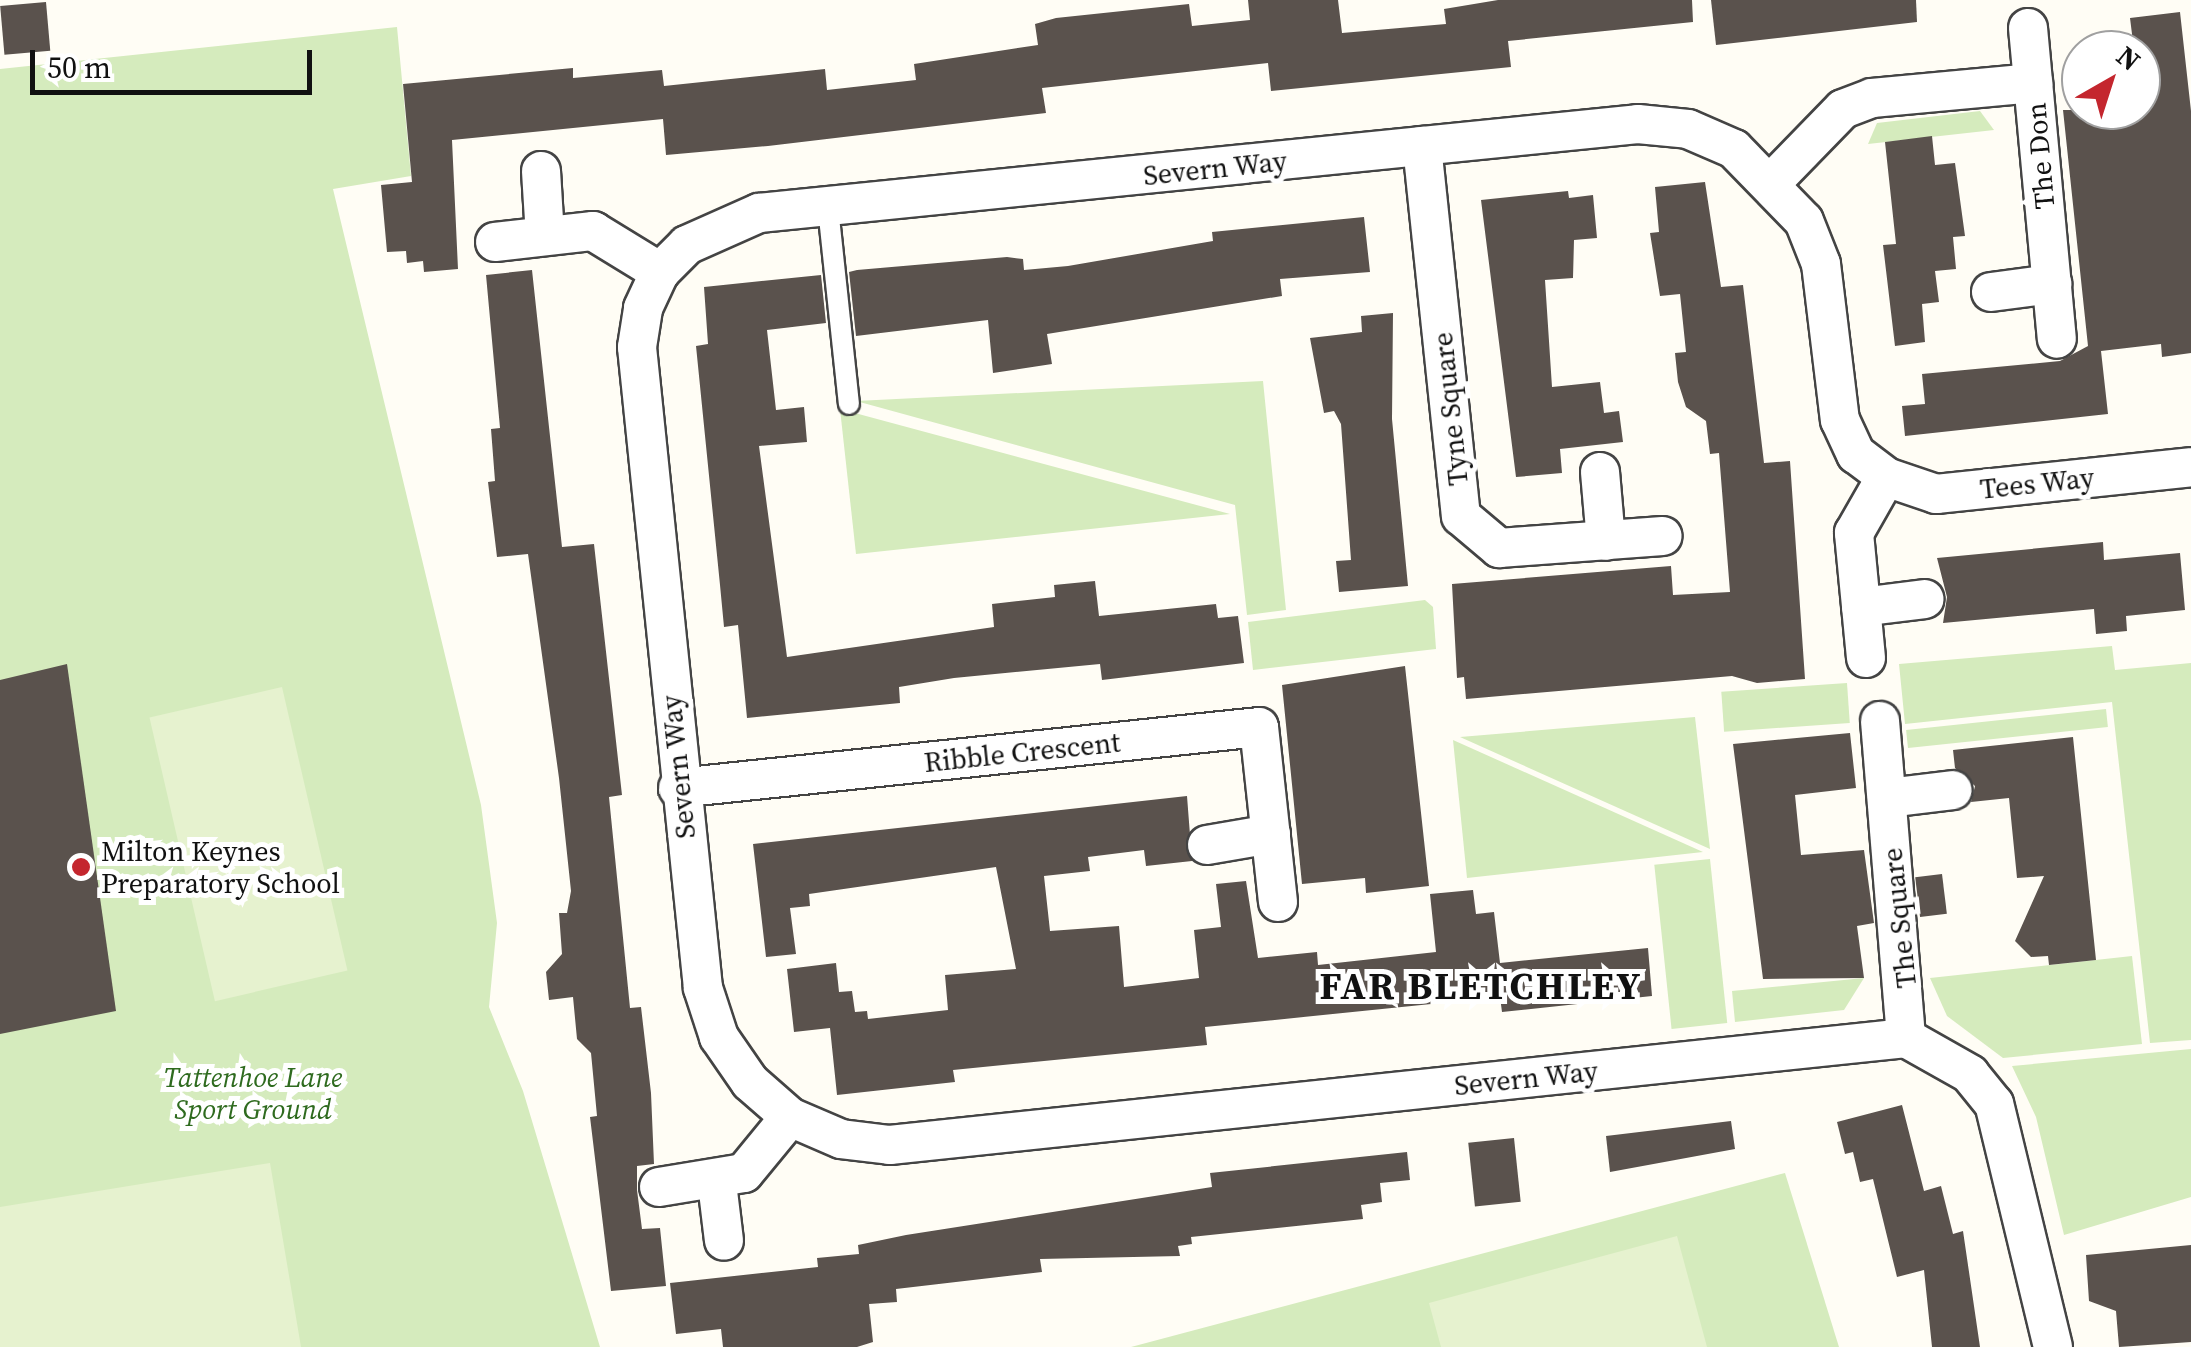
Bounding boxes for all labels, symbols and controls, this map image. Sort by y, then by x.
scale bar [35,30,318,92]
north arrow [2061,30,2161,130]
text: N [2109,37,2148,79]
text: 50 m [47,47,111,88]
street label: The Don [2019,101,2061,211]
street label: Severn Way [1141,144,1289,192]
street label: Tyne Square [1425,331,1475,487]
street label: Tees Way [1978,460,2096,506]
street label: Severn Way [654,693,702,841]
street label: Ribble Crescent [922,725,1122,779]
place label: Milton Keynes Preparatory School [101,834,340,900]
street label: The Square [1875,846,1923,990]
marker: Milton Keynes Preparatory School [70,856,92,878]
district label: FAR BLETCHLEY [1320,964,1642,1010]
street label: Severn Way [1452,1054,1600,1102]
park label: Tattenhoe Lane Sport Ground [164,1060,342,1126]

